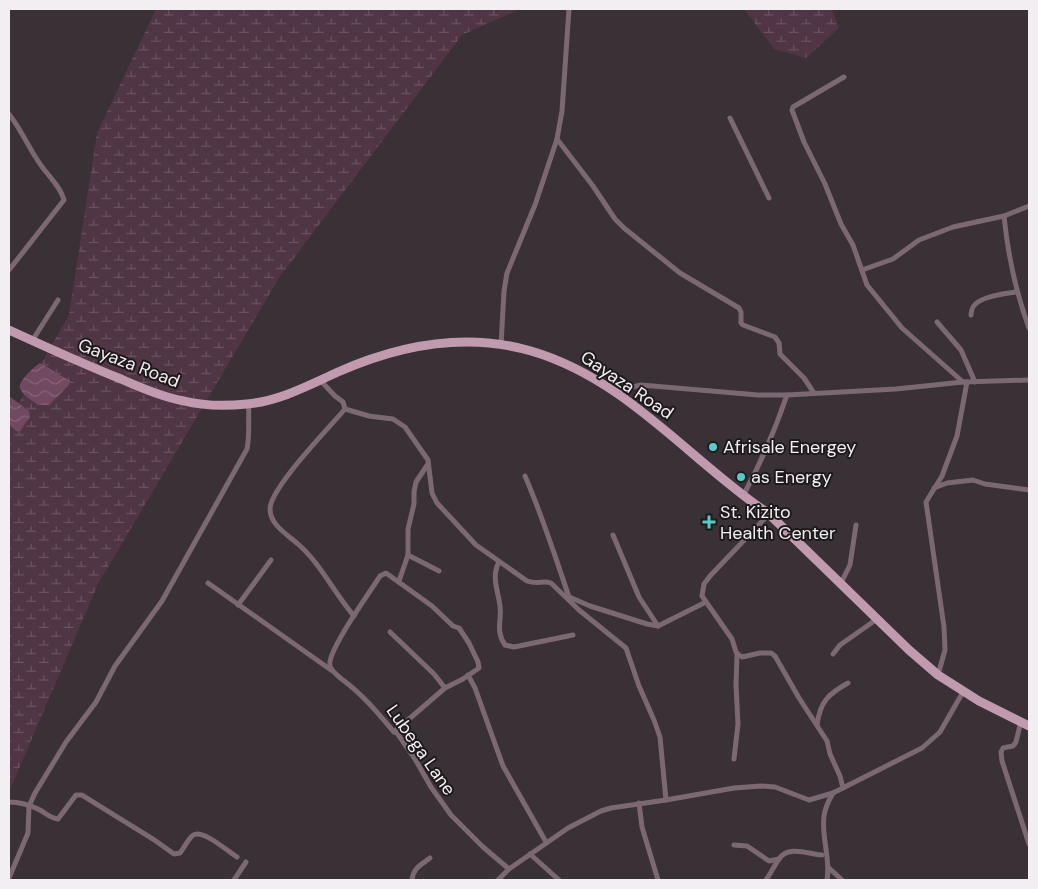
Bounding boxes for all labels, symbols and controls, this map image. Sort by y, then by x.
street label: Gayaza Road [75,333,183,393]
street label: Gayaza Road [576,345,678,425]
place label: Afrisale Energey [723,435,856,459]
marker: Afrisale Energey [707,441,719,453]
place label: as Energy [751,465,832,489]
marker: as Energy [735,471,747,483]
place label: St. Kizito Health Center [720,500,836,545]
marker: St. Kizito Health Center [702,515,716,529]
street label: Lubega Lane [381,700,461,800]

